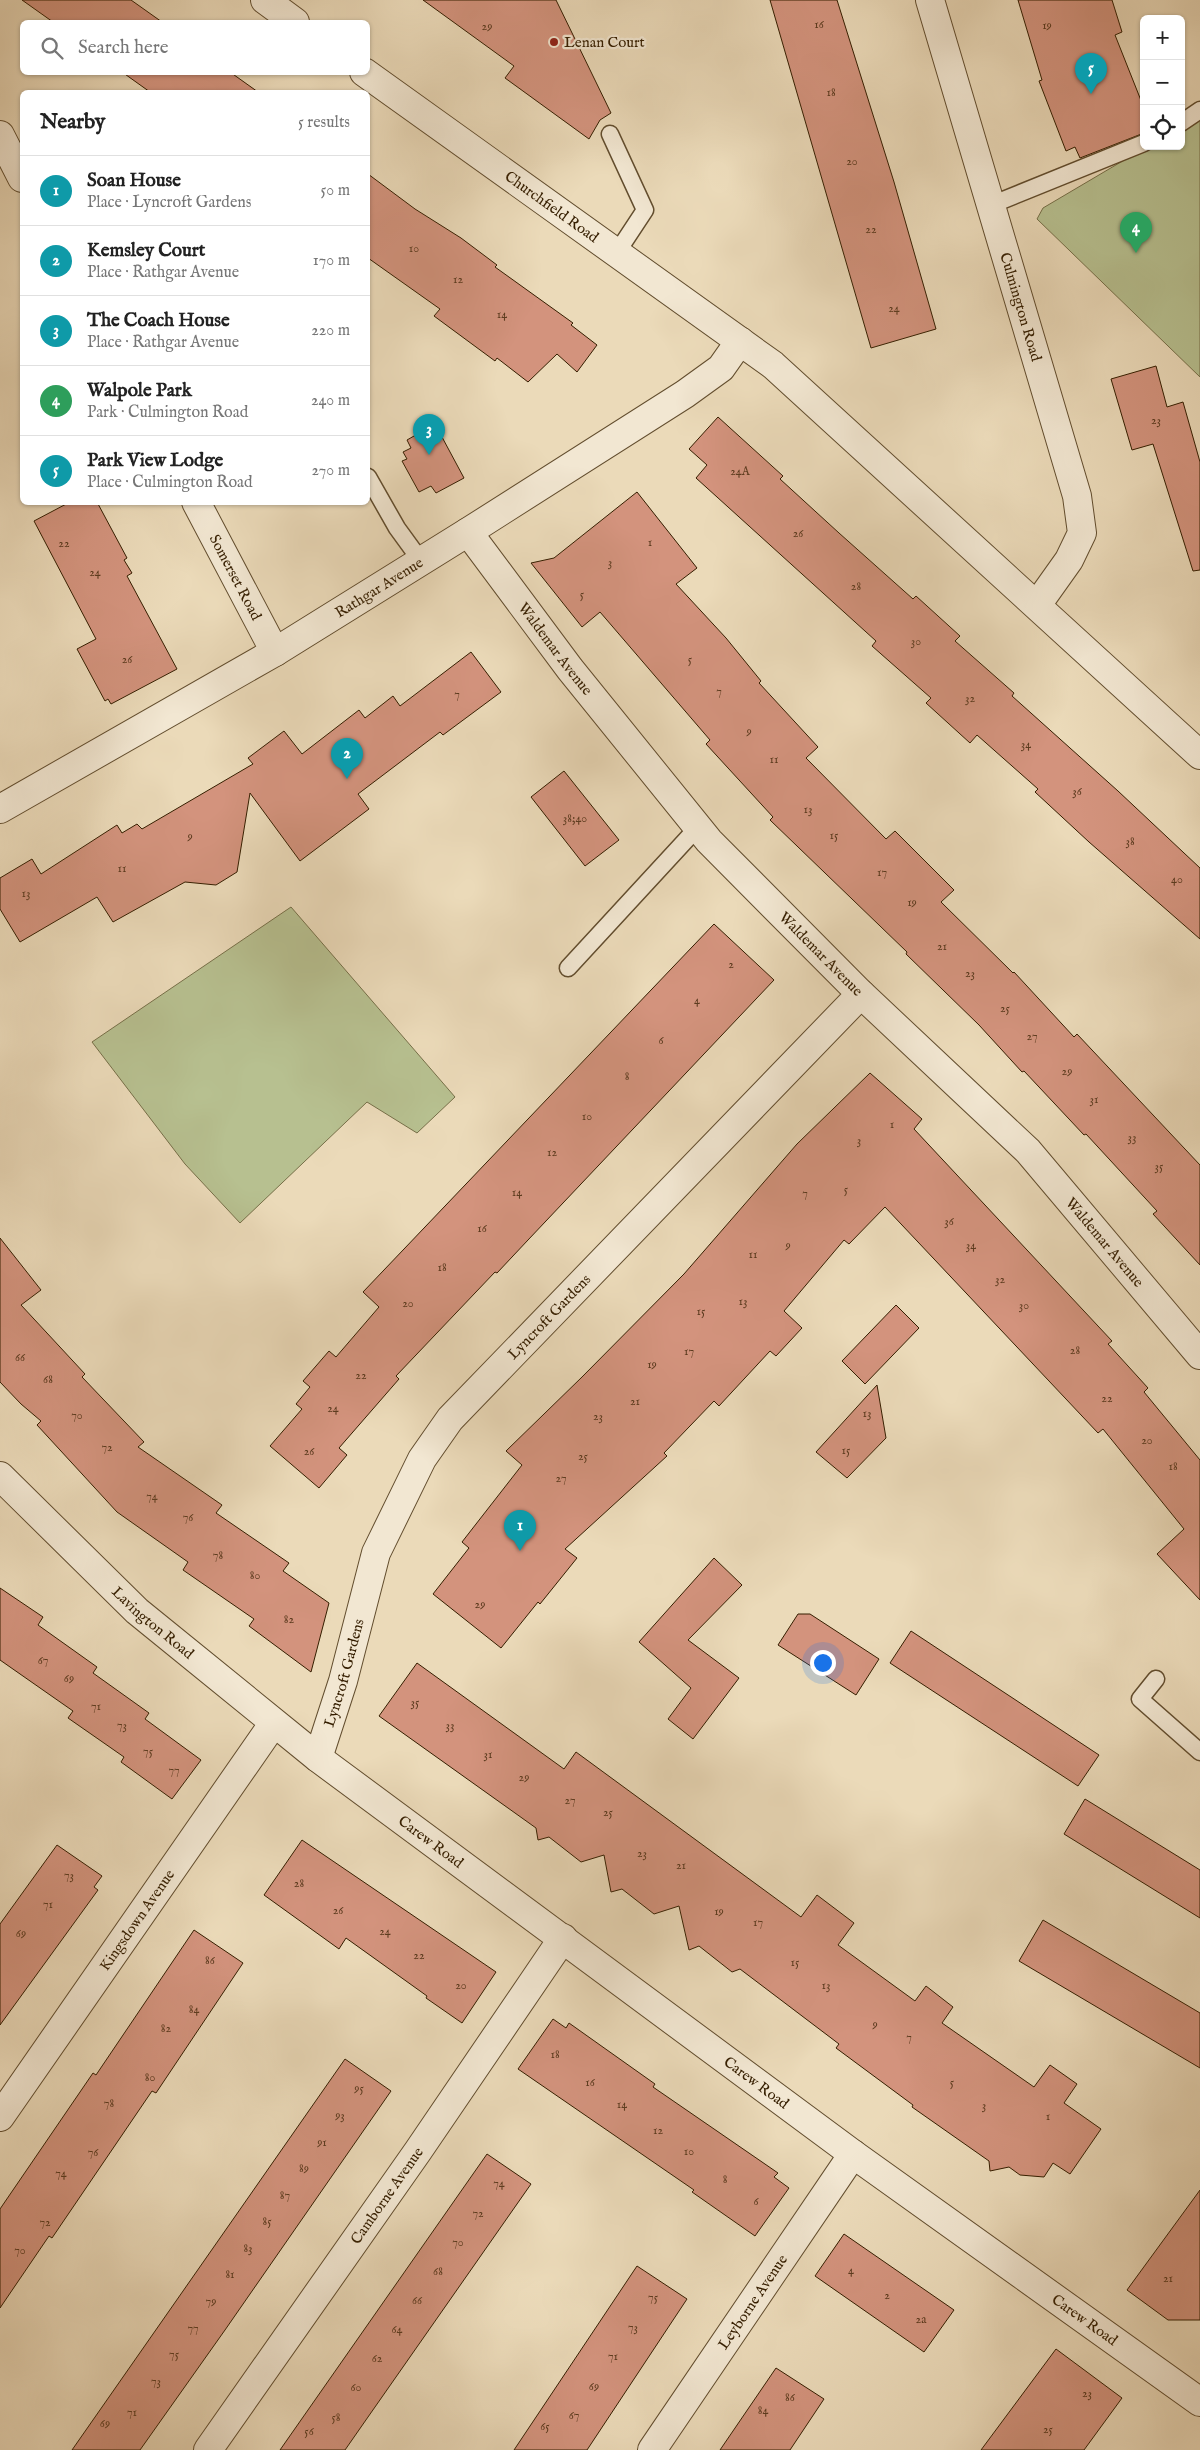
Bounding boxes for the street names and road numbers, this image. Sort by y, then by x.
street label: Churchfield Road [501,166,603,247]
street label: Culmington Road [996,250,1046,365]
street label: Somerset Road [205,531,266,624]
street label: Rathgar Avenue [331,553,427,622]
street label: Waldemar Avenue [514,599,597,699]
street label: Waldemar Avenue [775,908,867,1000]
street label: Waldemar Avenue [1062,1193,1148,1291]
street label: Lyncroft Gardens [503,1270,595,1363]
street label: Lavington Road [108,1582,199,1664]
street label: Lyncroft Gardens [319,1617,368,1729]
street label: Carew Road [394,1811,468,1873]
street label: Kingsdown Avenue [95,1865,179,1974]
street label: Carew Road [720,2052,794,2114]
street label: Camborne Avenue [346,2143,427,2248]
street label: Leyborne Avenue [714,2251,792,2353]
street label: Carew Road [1048,2290,1122,2350]

